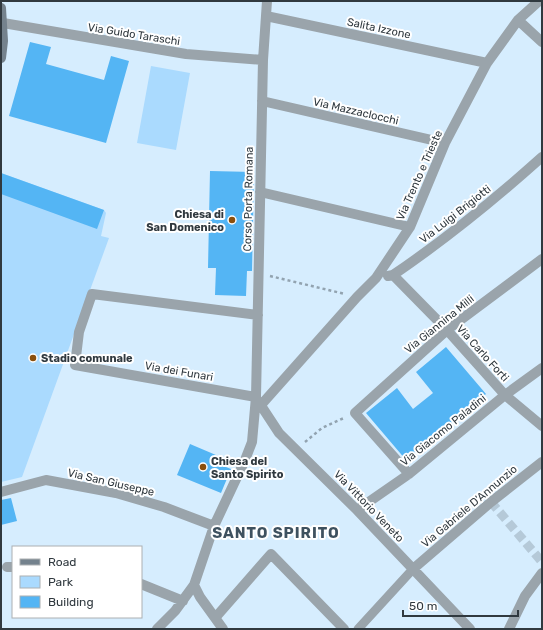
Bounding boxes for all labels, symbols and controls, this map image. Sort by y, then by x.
street label: Salita Izzone [346,15,412,42]
street label: Via Guido Taraschi [87,21,181,48]
street label: Via Mazzaclocchi [312,95,400,128]
street label: Via Trento e Trieste [394,128,445,222]
street label: Corso Porta Romana [241,146,256,252]
street label: Via Luigi Brigiotti [417,183,493,246]
place label: Chiesa di San Domenico [146,208,224,234]
marker: Chiesa di San Domenico [227,215,237,225]
street label: Via Giannina Milli [402,292,477,356]
street label: Via Carlo Forti [454,322,511,384]
place label: Stadio comunale [41,352,133,365]
marker: Stadio comunale [28,353,38,363]
street label: Via dei Funari [144,359,214,384]
street label: Via Giacomo Paladini [398,392,489,469]
place label: Chiesa del Santo Spirito [211,455,284,481]
marker: Chiesa del Santo Spirito [198,462,208,472]
street label: Via Gabriele D'Annunzio [419,463,520,550]
street label: Via San Giuseppe [66,466,156,499]
street label: Via Vittorio Veneto [331,468,406,545]
district label: SANTO SPIRITO [212,524,340,542]
legend [12,546,142,618]
text: Road [48,555,76,569]
text: Park [48,575,74,589]
scale bar [403,592,518,618]
text: Building [48,595,94,609]
text: 50 m [409,599,437,613]

